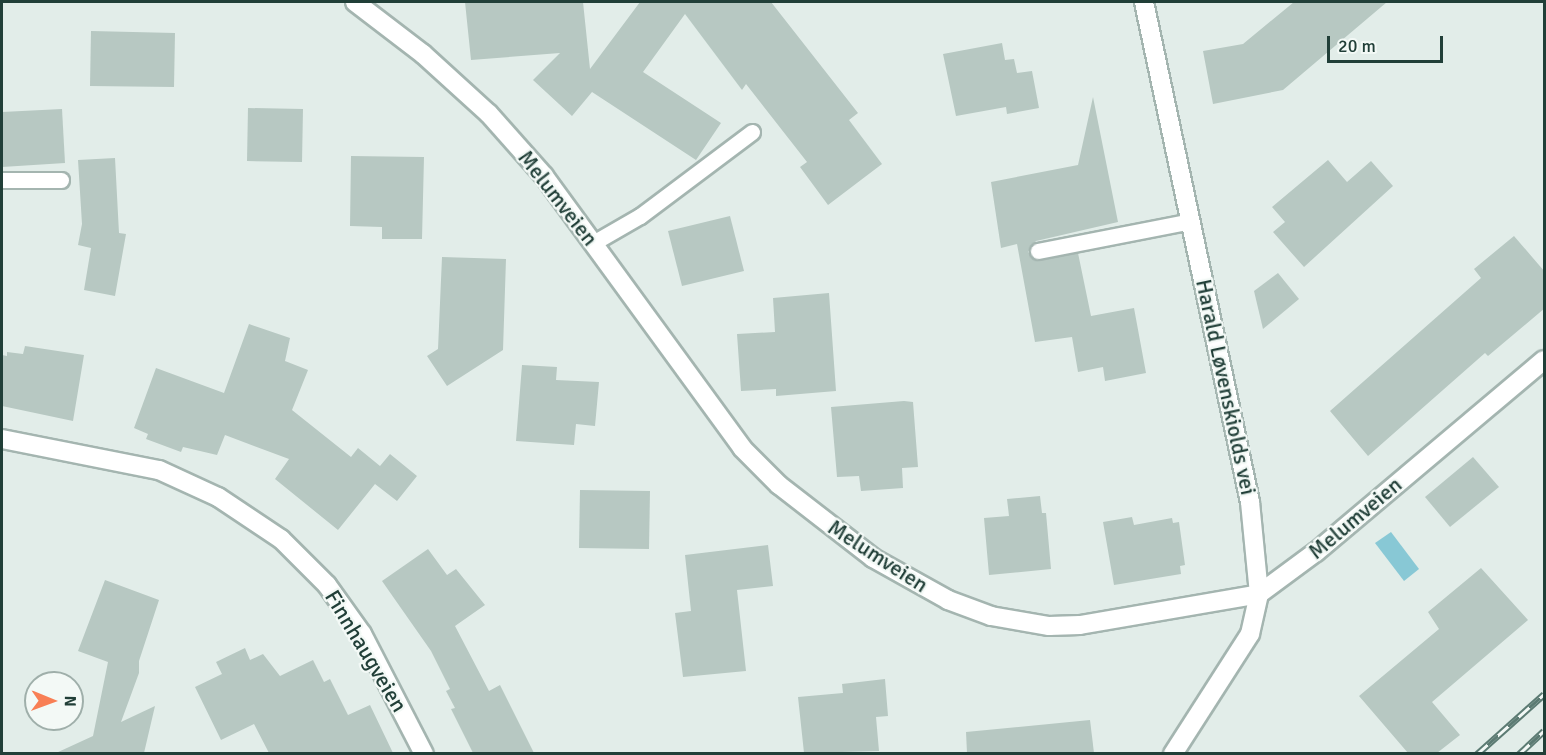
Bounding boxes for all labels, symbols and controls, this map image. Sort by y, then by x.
scale bar [1330,24,1446,62]
text: 20 m [1338,35,1376,57]
street label: Melumveien [513,145,603,251]
street label: Harald Løvenskiolds vei [1190,277,1262,497]
street label: Melumveien [1303,471,1407,565]
street label: Melumveien [823,514,933,598]
street label: Finnhaugveien [319,585,413,717]
north arrow [24,671,84,731]
text: N [60,696,80,707]

